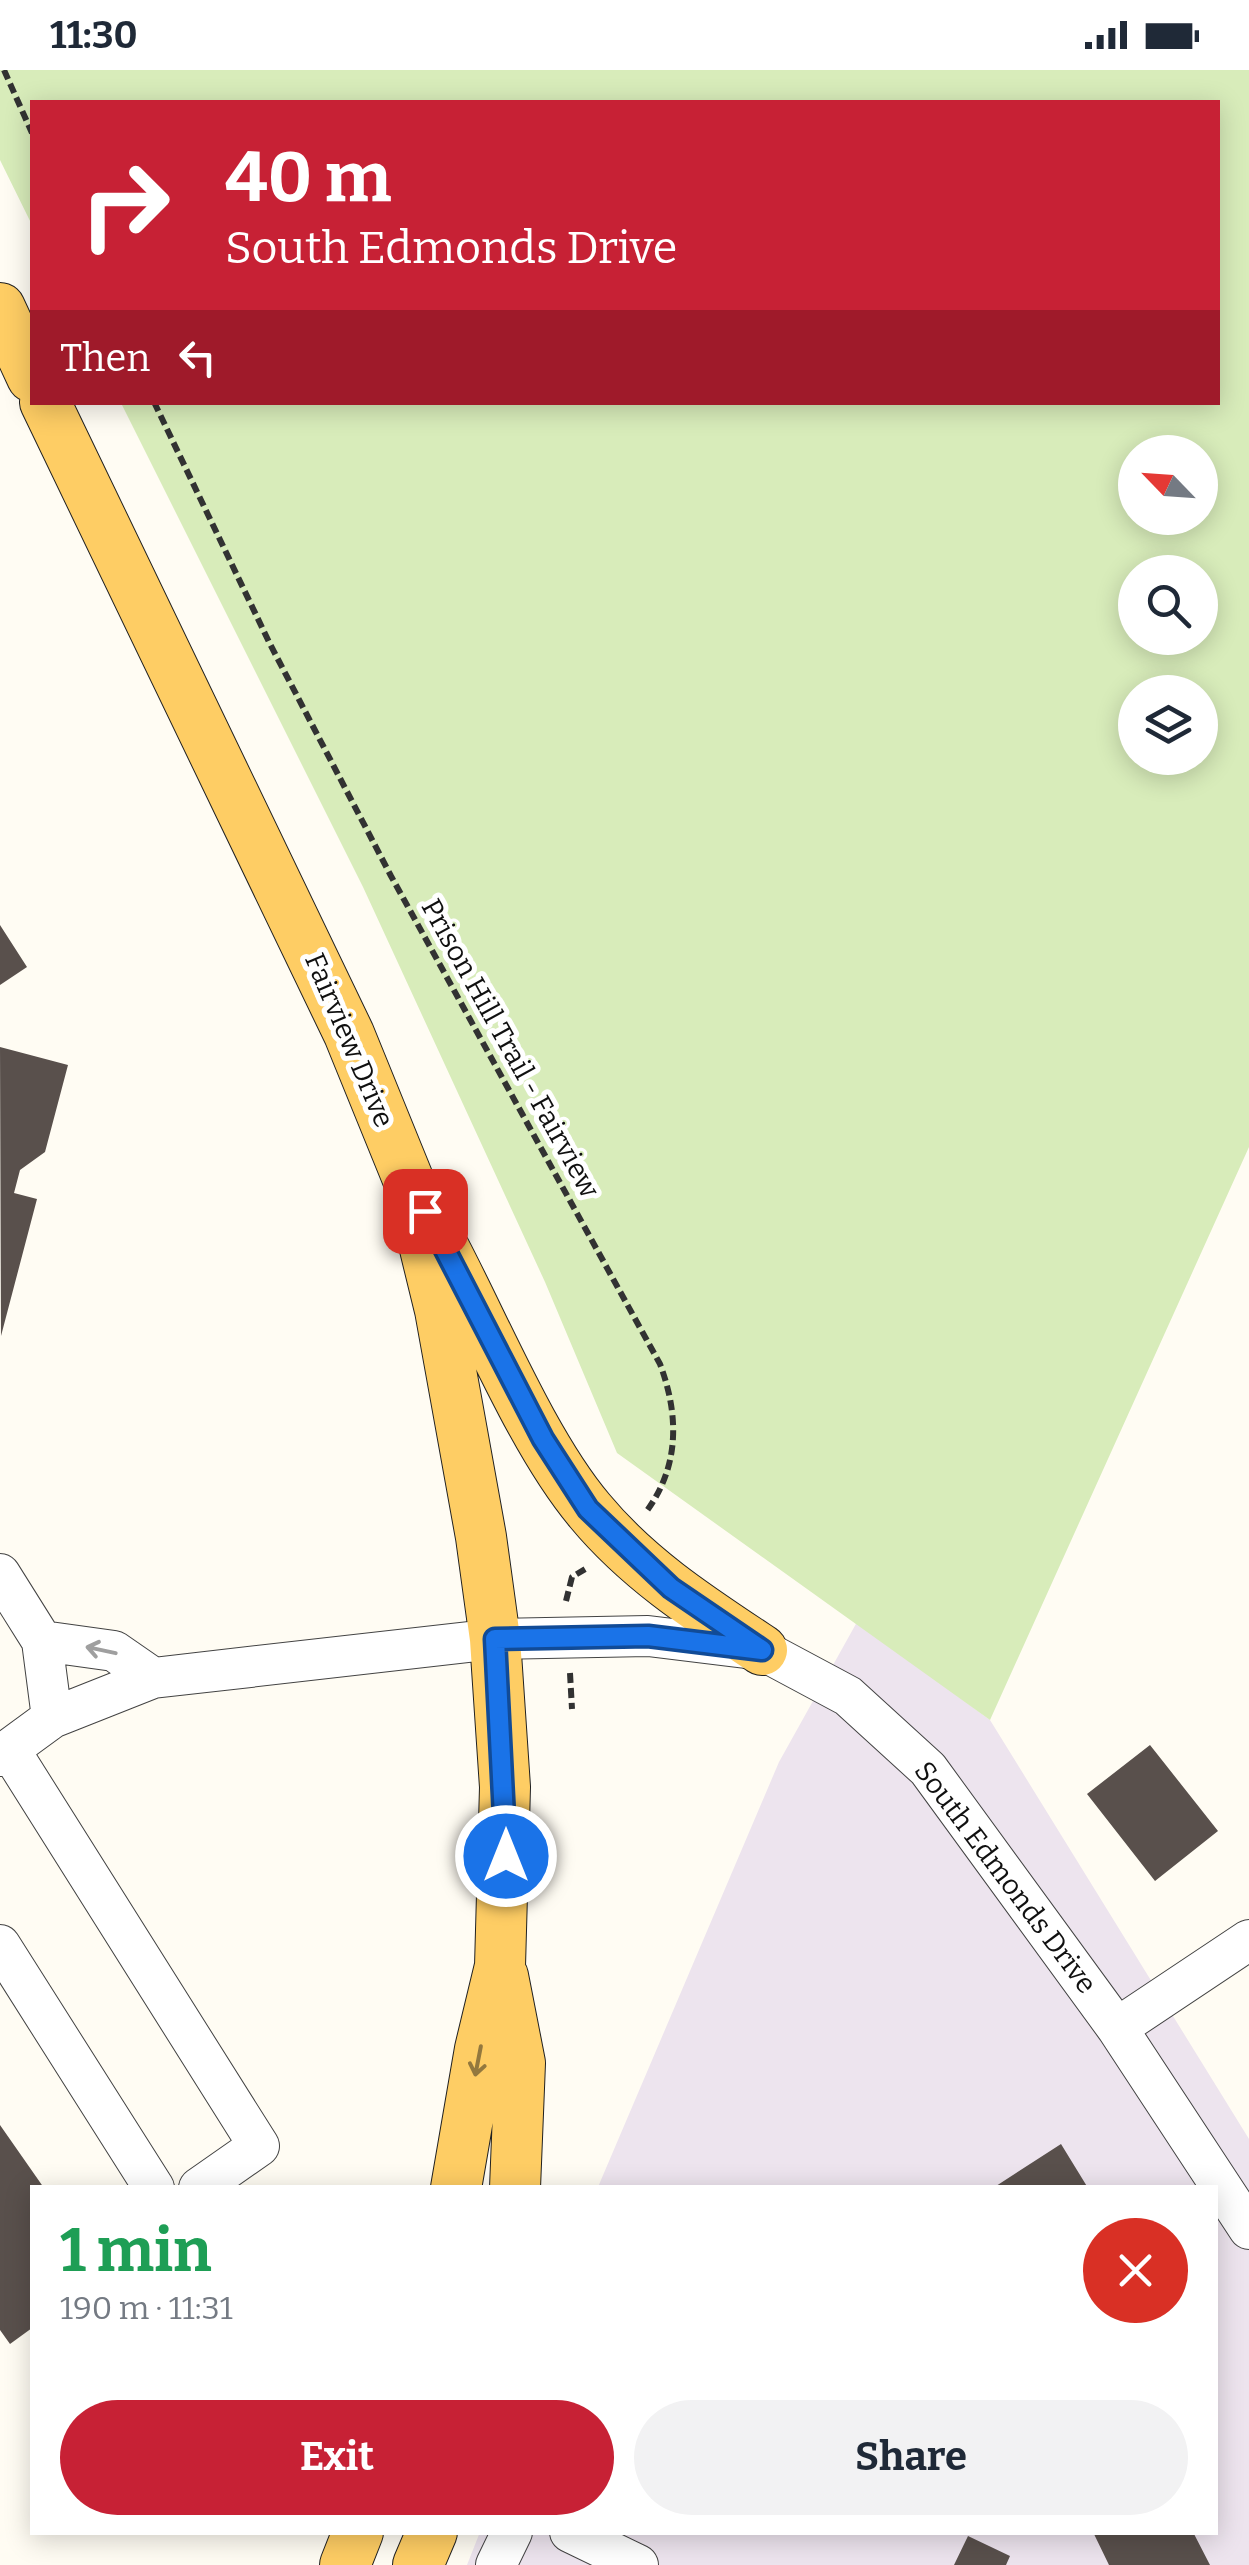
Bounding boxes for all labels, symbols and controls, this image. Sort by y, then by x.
text: 11:30 [50,12,138,58]
text: 40 m [225,136,391,220]
icon: right [60,140,190,270]
text: South Edmonds Drive [225,221,677,275]
icon: left [170,330,225,385]
text: Then [60,335,150,381]
north arrow [1118,435,1218,535]
map controls [1118,435,1218,775]
button: search [1118,555,1218,655]
button: layers [1118,675,1218,775]
street label: Prison Hill Trail - Fairview [415,893,607,1204]
street label: Fairview Drive [298,948,401,1132]
pin [383,1169,468,1254]
icon: arrive [398,1184,453,1239]
one-way arrow [86,1640,118,1659]
street label: South Edmonds Drive [908,1755,1103,2000]
position arrow [454,1804,558,1908]
one-way arrow [467,2044,486,2076]
text: 1 min [60,2215,212,2287]
button: close [1083,2218,1188,2323]
text: 190 m · 11:31 [60,2289,233,2327]
button: Exit [60,2400,614,2515]
button: Share [634,2400,1188,2515]

